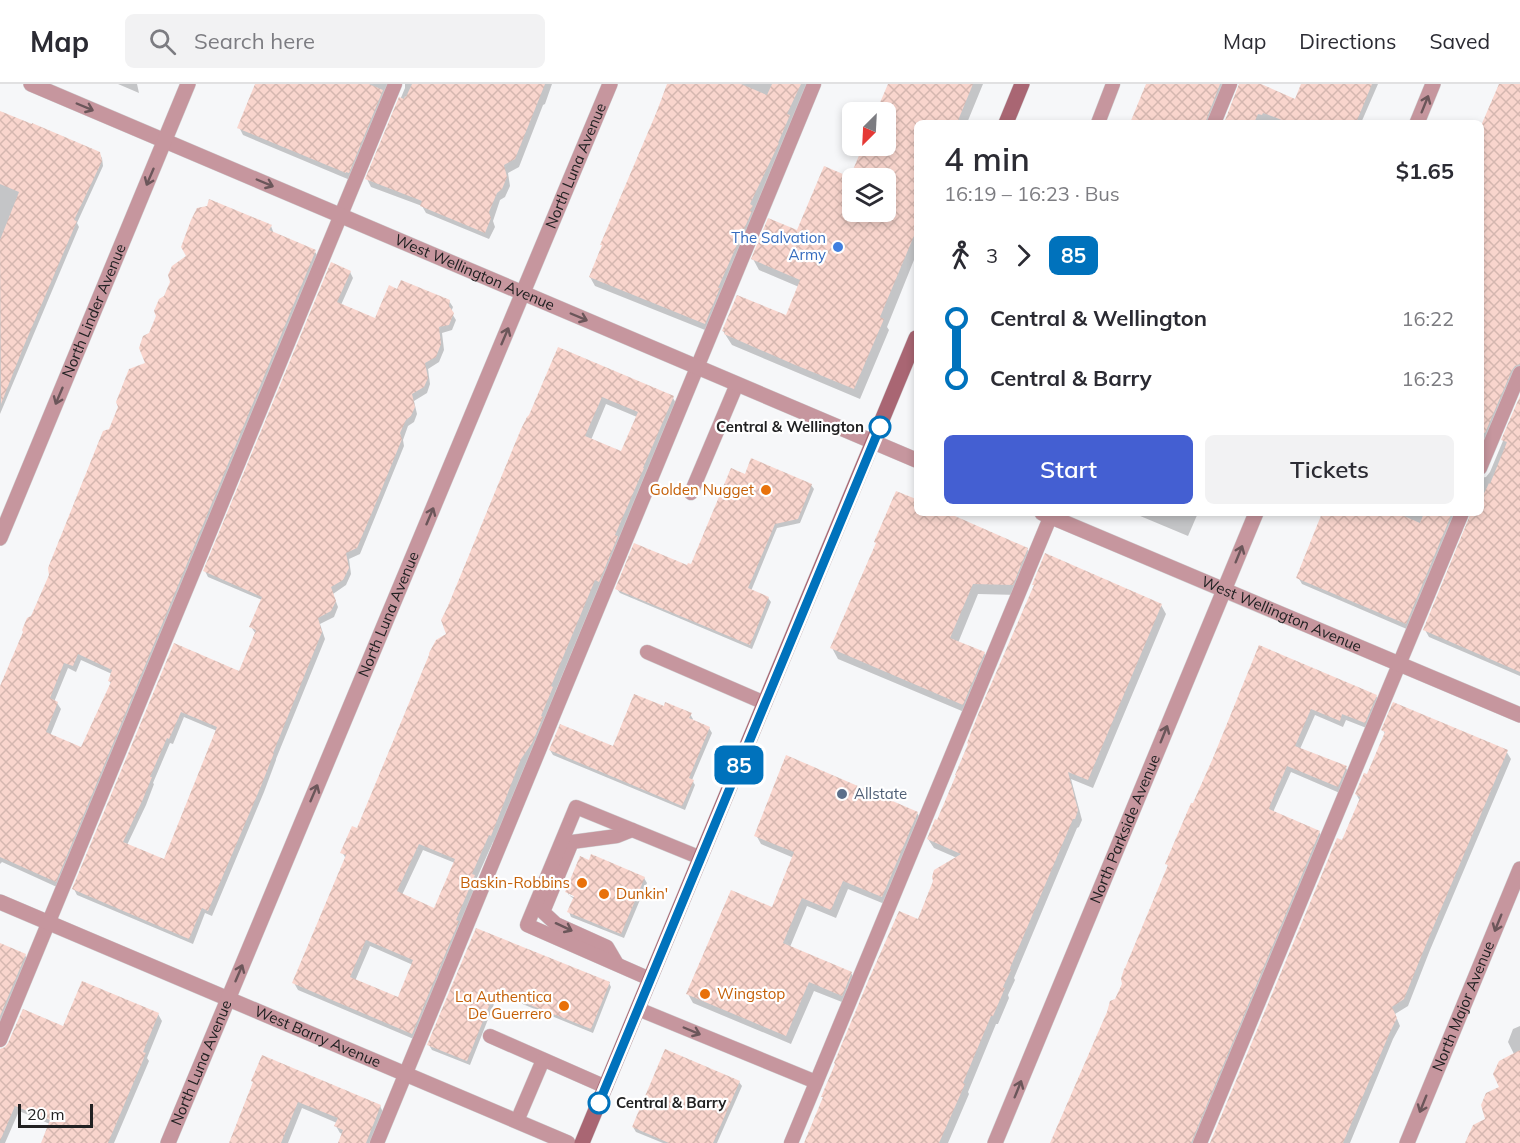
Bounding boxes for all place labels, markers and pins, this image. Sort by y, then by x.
place label: The Salvation Army [731,228,826,264]
marker: The Salvation Army [831,240,845,254]
marker: Central & Wellington [869,416,891,438]
place label: Central & Wellington [716,417,864,436]
place label: Golden Nugget [650,480,754,499]
marker: Golden Nugget [759,483,773,497]
place label: Allstate [854,784,907,803]
marker: Allstate [835,787,849,801]
place label: Baskin-Robbins [460,873,570,892]
marker: Baskin-Robbins [575,876,589,890]
place label: Dunkin' [616,884,668,903]
marker: Dunkin' [597,887,611,901]
place label: Wingstop [717,984,785,1003]
place label: La Authentica De Guerrero [455,987,552,1023]
marker: Wingstop [698,987,712,1001]
marker: La Authentica De Guerrero [557,999,571,1013]
marker: Central & Barry [588,1092,610,1114]
place label: Central & Barry [616,1093,727,1112]

